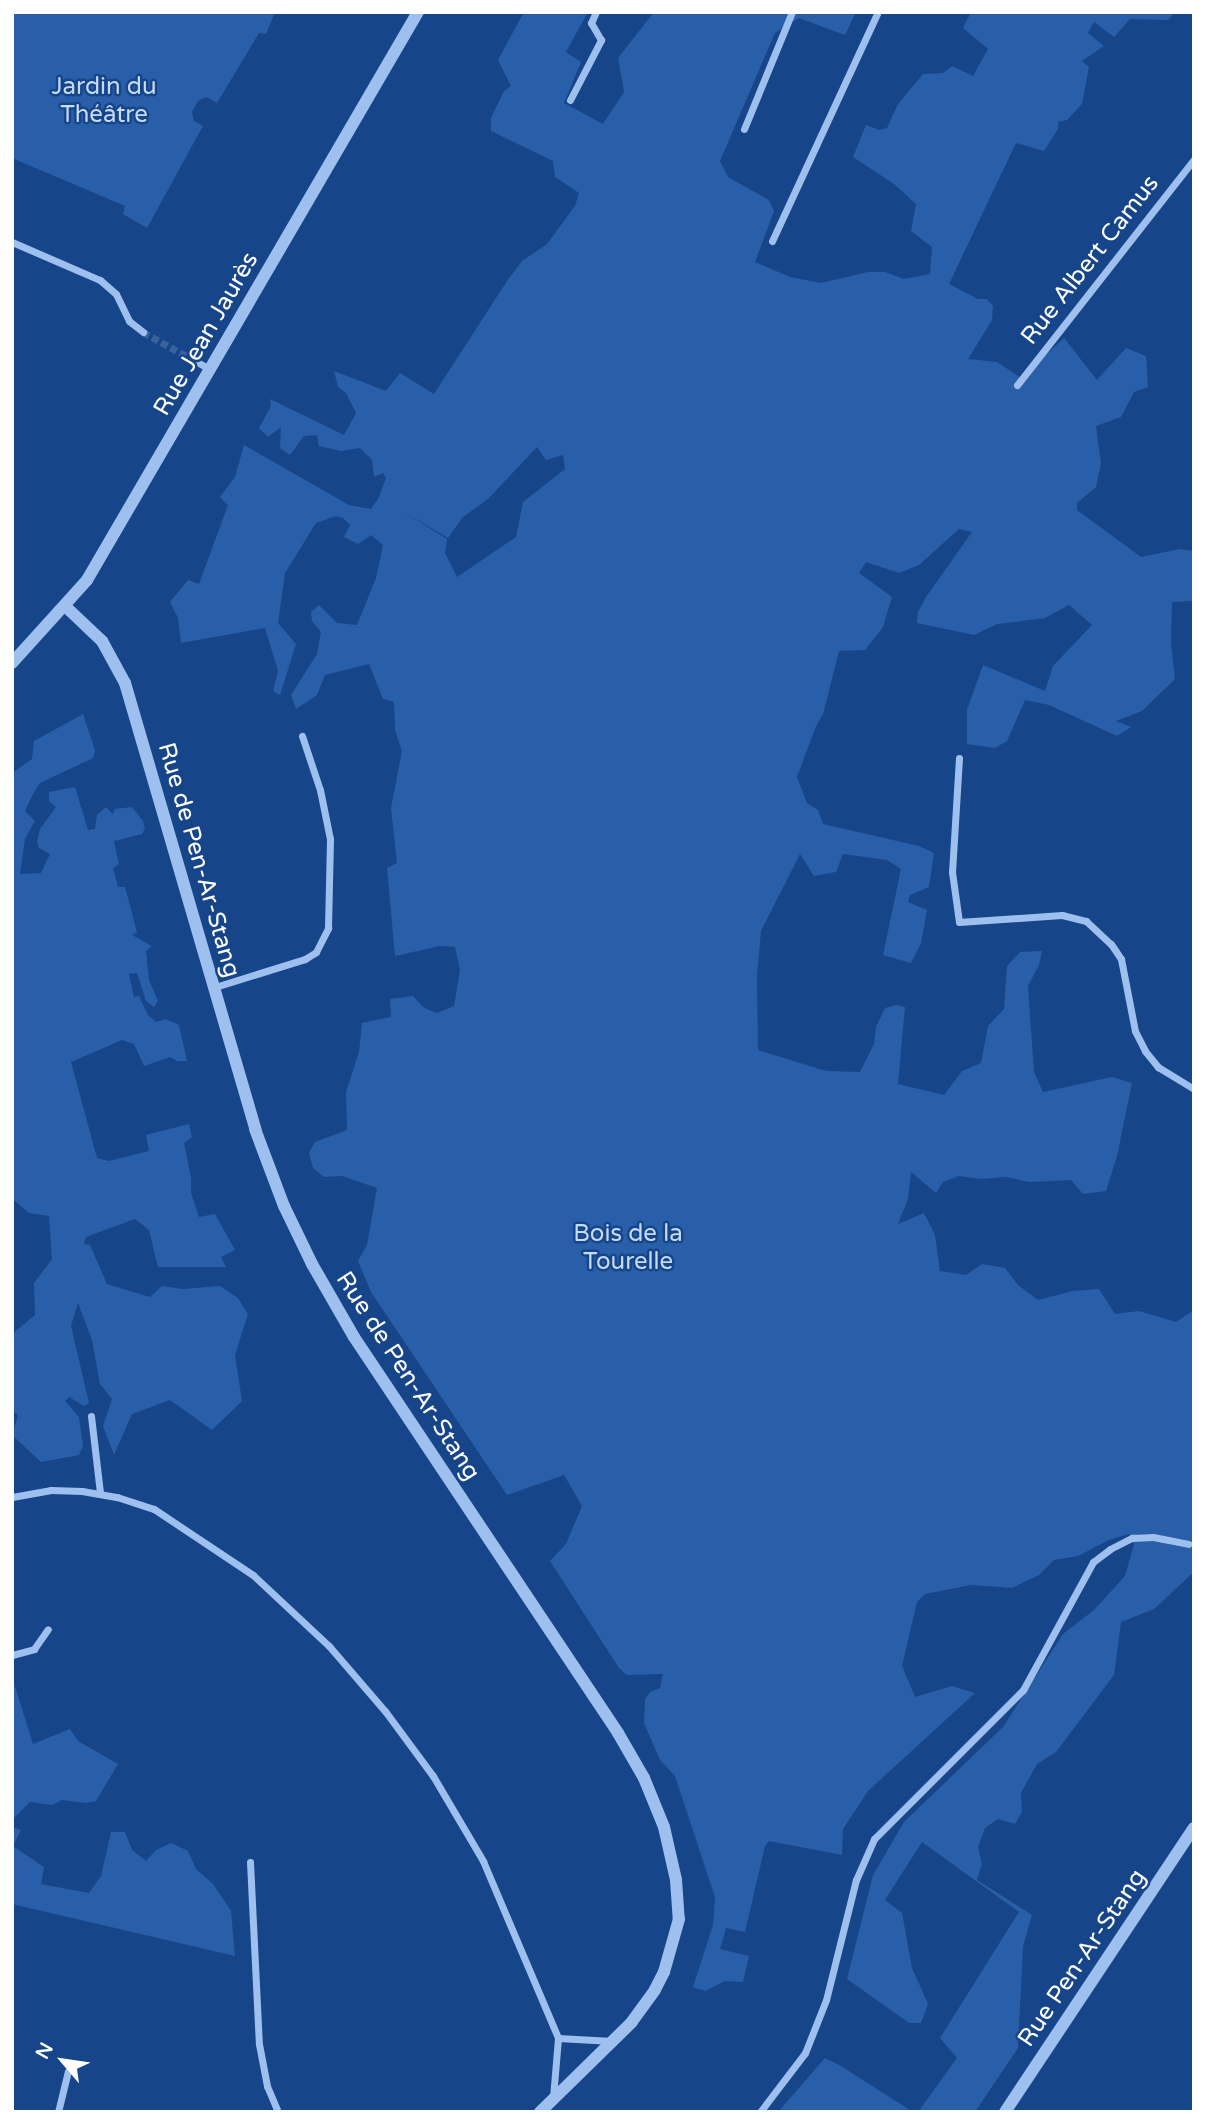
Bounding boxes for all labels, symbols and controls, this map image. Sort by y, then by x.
park label: Jardin du Théâtre [51,73,157,129]
street label: Rue Albert Camus [1015,170,1165,350]
street label: Rue Jean Jaurès [148,247,264,421]
street label: Rue de Pen-Ar-Stang [152,739,246,981]
park label: Bois de la Tourelle [573,1220,683,1276]
street label: Rue de Pen-Ar-Stang [330,1266,486,1486]
street label: Rue Pen-Ar-Stang [1012,1864,1152,2052]
north arrow [28,2026,98,2096]
text: N [31,2039,58,2063]

